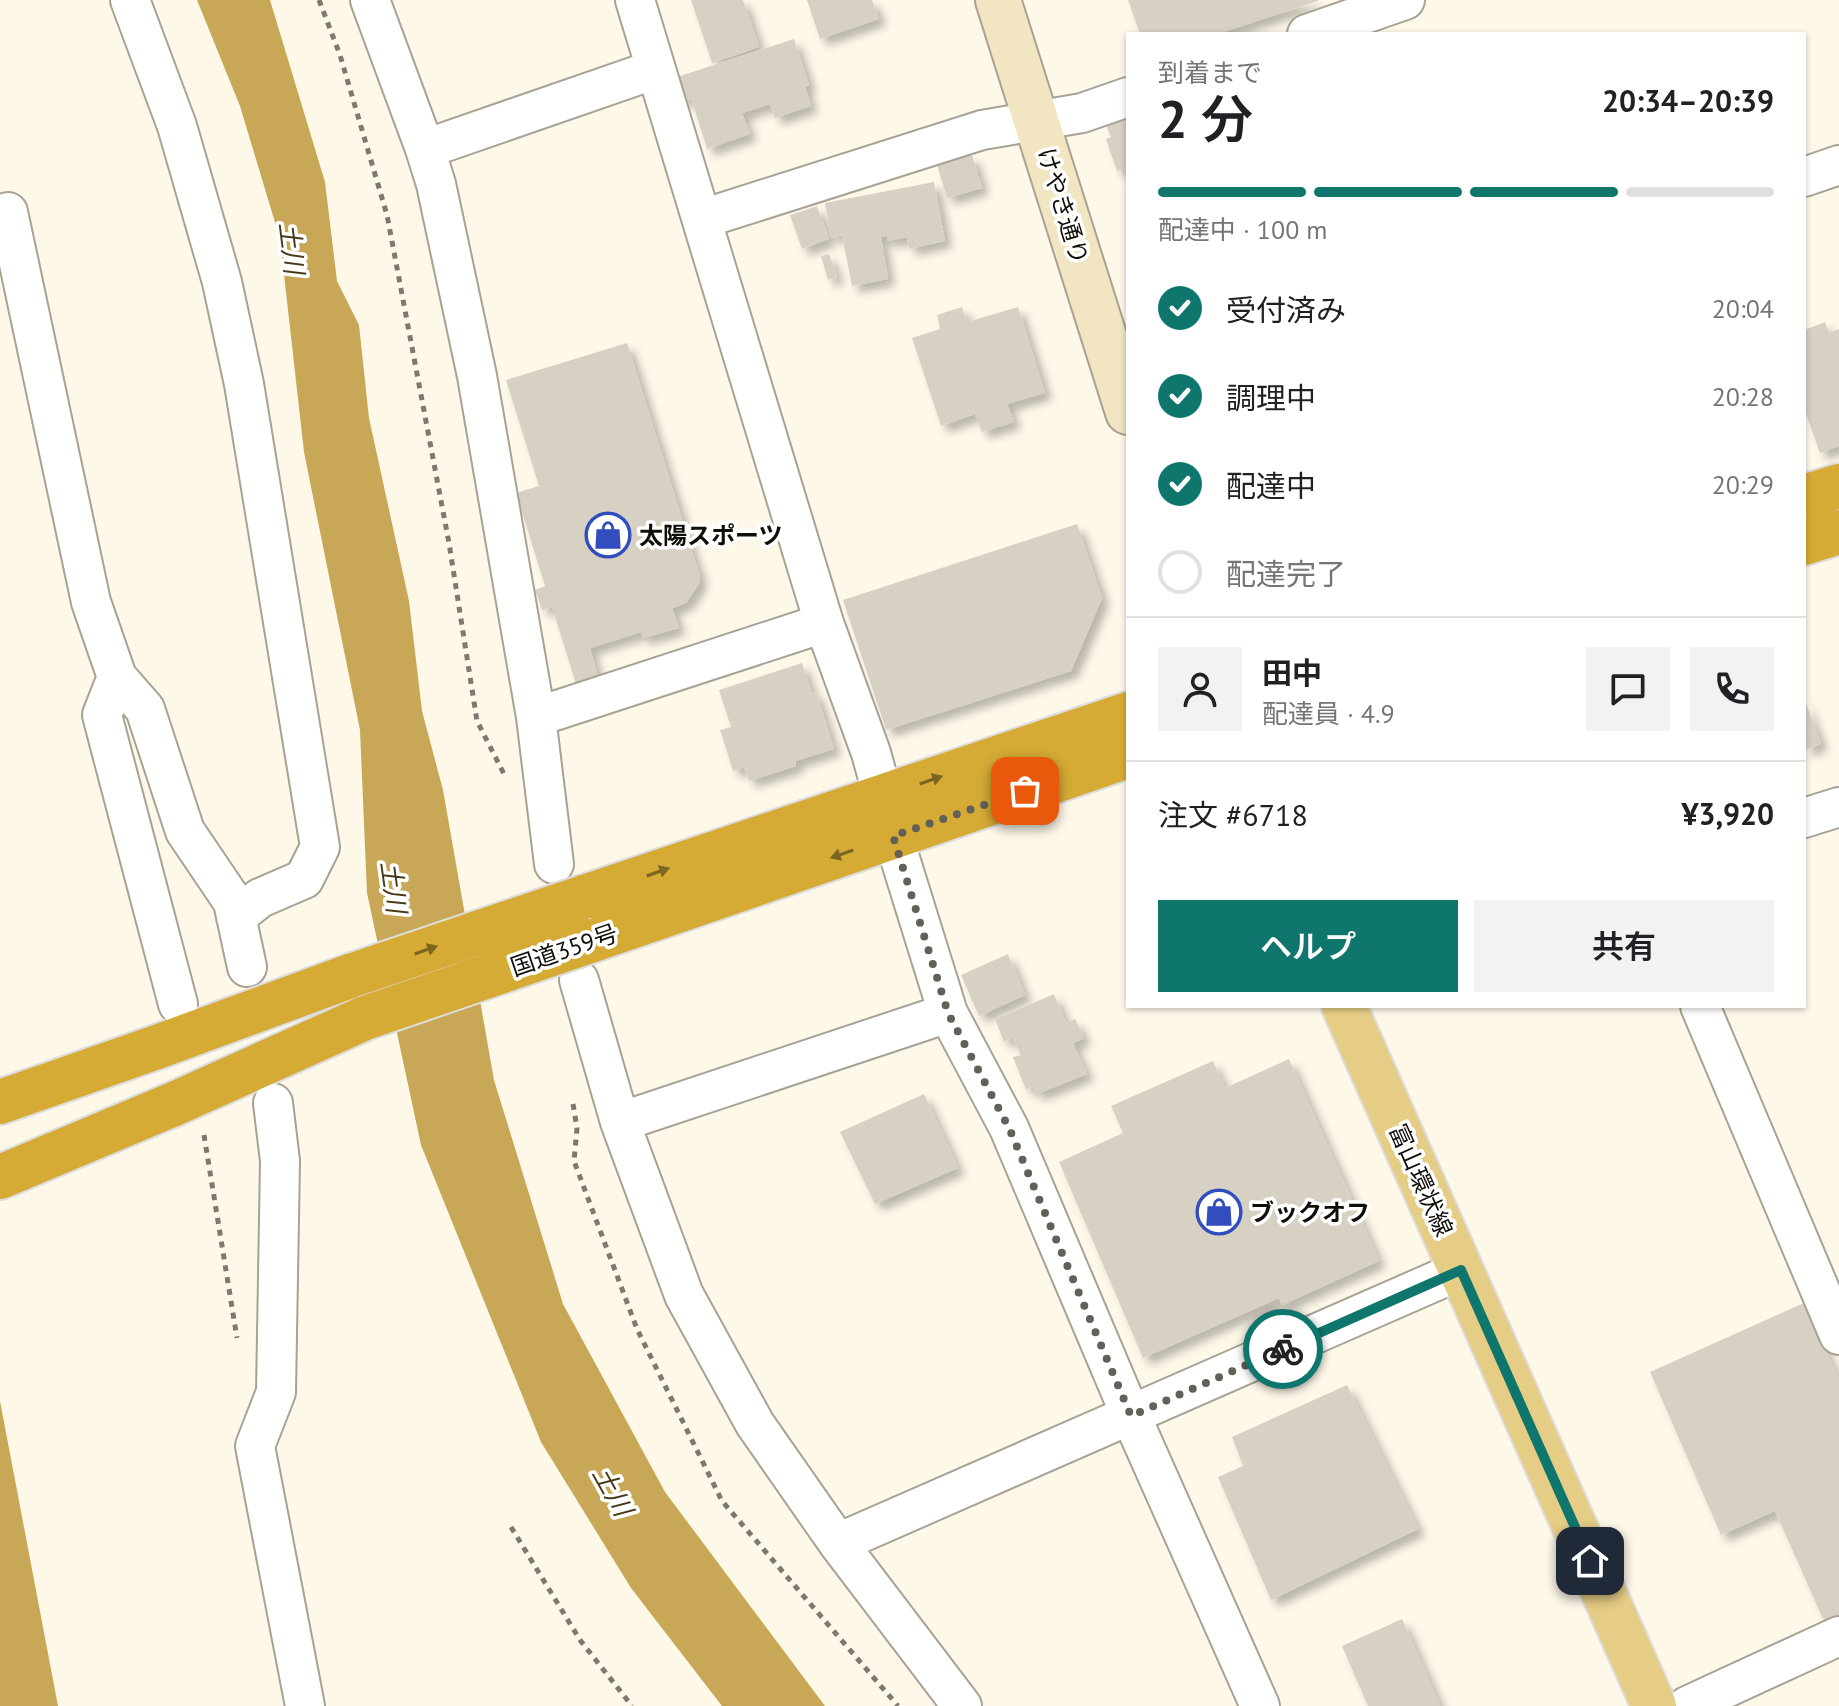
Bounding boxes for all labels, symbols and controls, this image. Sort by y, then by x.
text: 到着まで [1158,56,1262,89]
text: 20:34–20:39 [1602,81,1774,120]
text: 2 分 [1158,85,1253,152]
street label: けやき通り [1031,144,1095,268]
text: 配達中 · 100 m [1158,213,1327,246]
water label: 土川 [272,220,312,279]
icon: check [1158,286,1202,330]
text: 受付済み [1226,290,1346,329]
text: 20:04 [1712,292,1774,325]
icon: check [1158,374,1202,418]
text: 調理中 [1226,378,1316,417]
text: 20:28 [1712,380,1774,413]
icon: check [1158,462,1202,506]
text: 配達中 [1226,466,1316,505]
text: 20:29 [1712,468,1774,501]
shop icon: 太陽スポーツ [584,511,632,559]
place label: 太陽スポーツ [639,520,783,551]
text: 配達完了 [1226,554,1346,593]
button: person [1158,647,1242,731]
button: chat [1586,647,1670,731]
button: phone [1690,647,1774,731]
text: 田中 [1262,653,1322,692]
text: 配達員 · 4.9 [1262,697,1395,730]
pin [991,757,1059,825]
icon: bag [1003,769,1047,813]
one-way arrow [919,774,943,786]
text: ¥3,920 [1681,794,1774,833]
text: 注文 #6718 [1158,795,1308,834]
one-way arrow [830,848,854,860]
water label: 土川 [374,859,414,918]
one-way arrow [646,866,670,878]
button: ヘルプ [1158,900,1458,992]
button: 共有 [1474,900,1774,992]
street label: 国道359号 [506,917,622,983]
one-way arrow [415,944,439,956]
street label: 富山環状線 [1382,1119,1460,1241]
shop icon: ブックオフ [1195,1188,1243,1236]
place label: ブックオフ [1250,1197,1370,1228]
courier [1243,1309,1323,1389]
icon: bike [1261,1327,1305,1371]
water label: 土川 [586,1460,641,1524]
pin [1556,1527,1624,1595]
icon: home [1568,1539,1612,1583]

